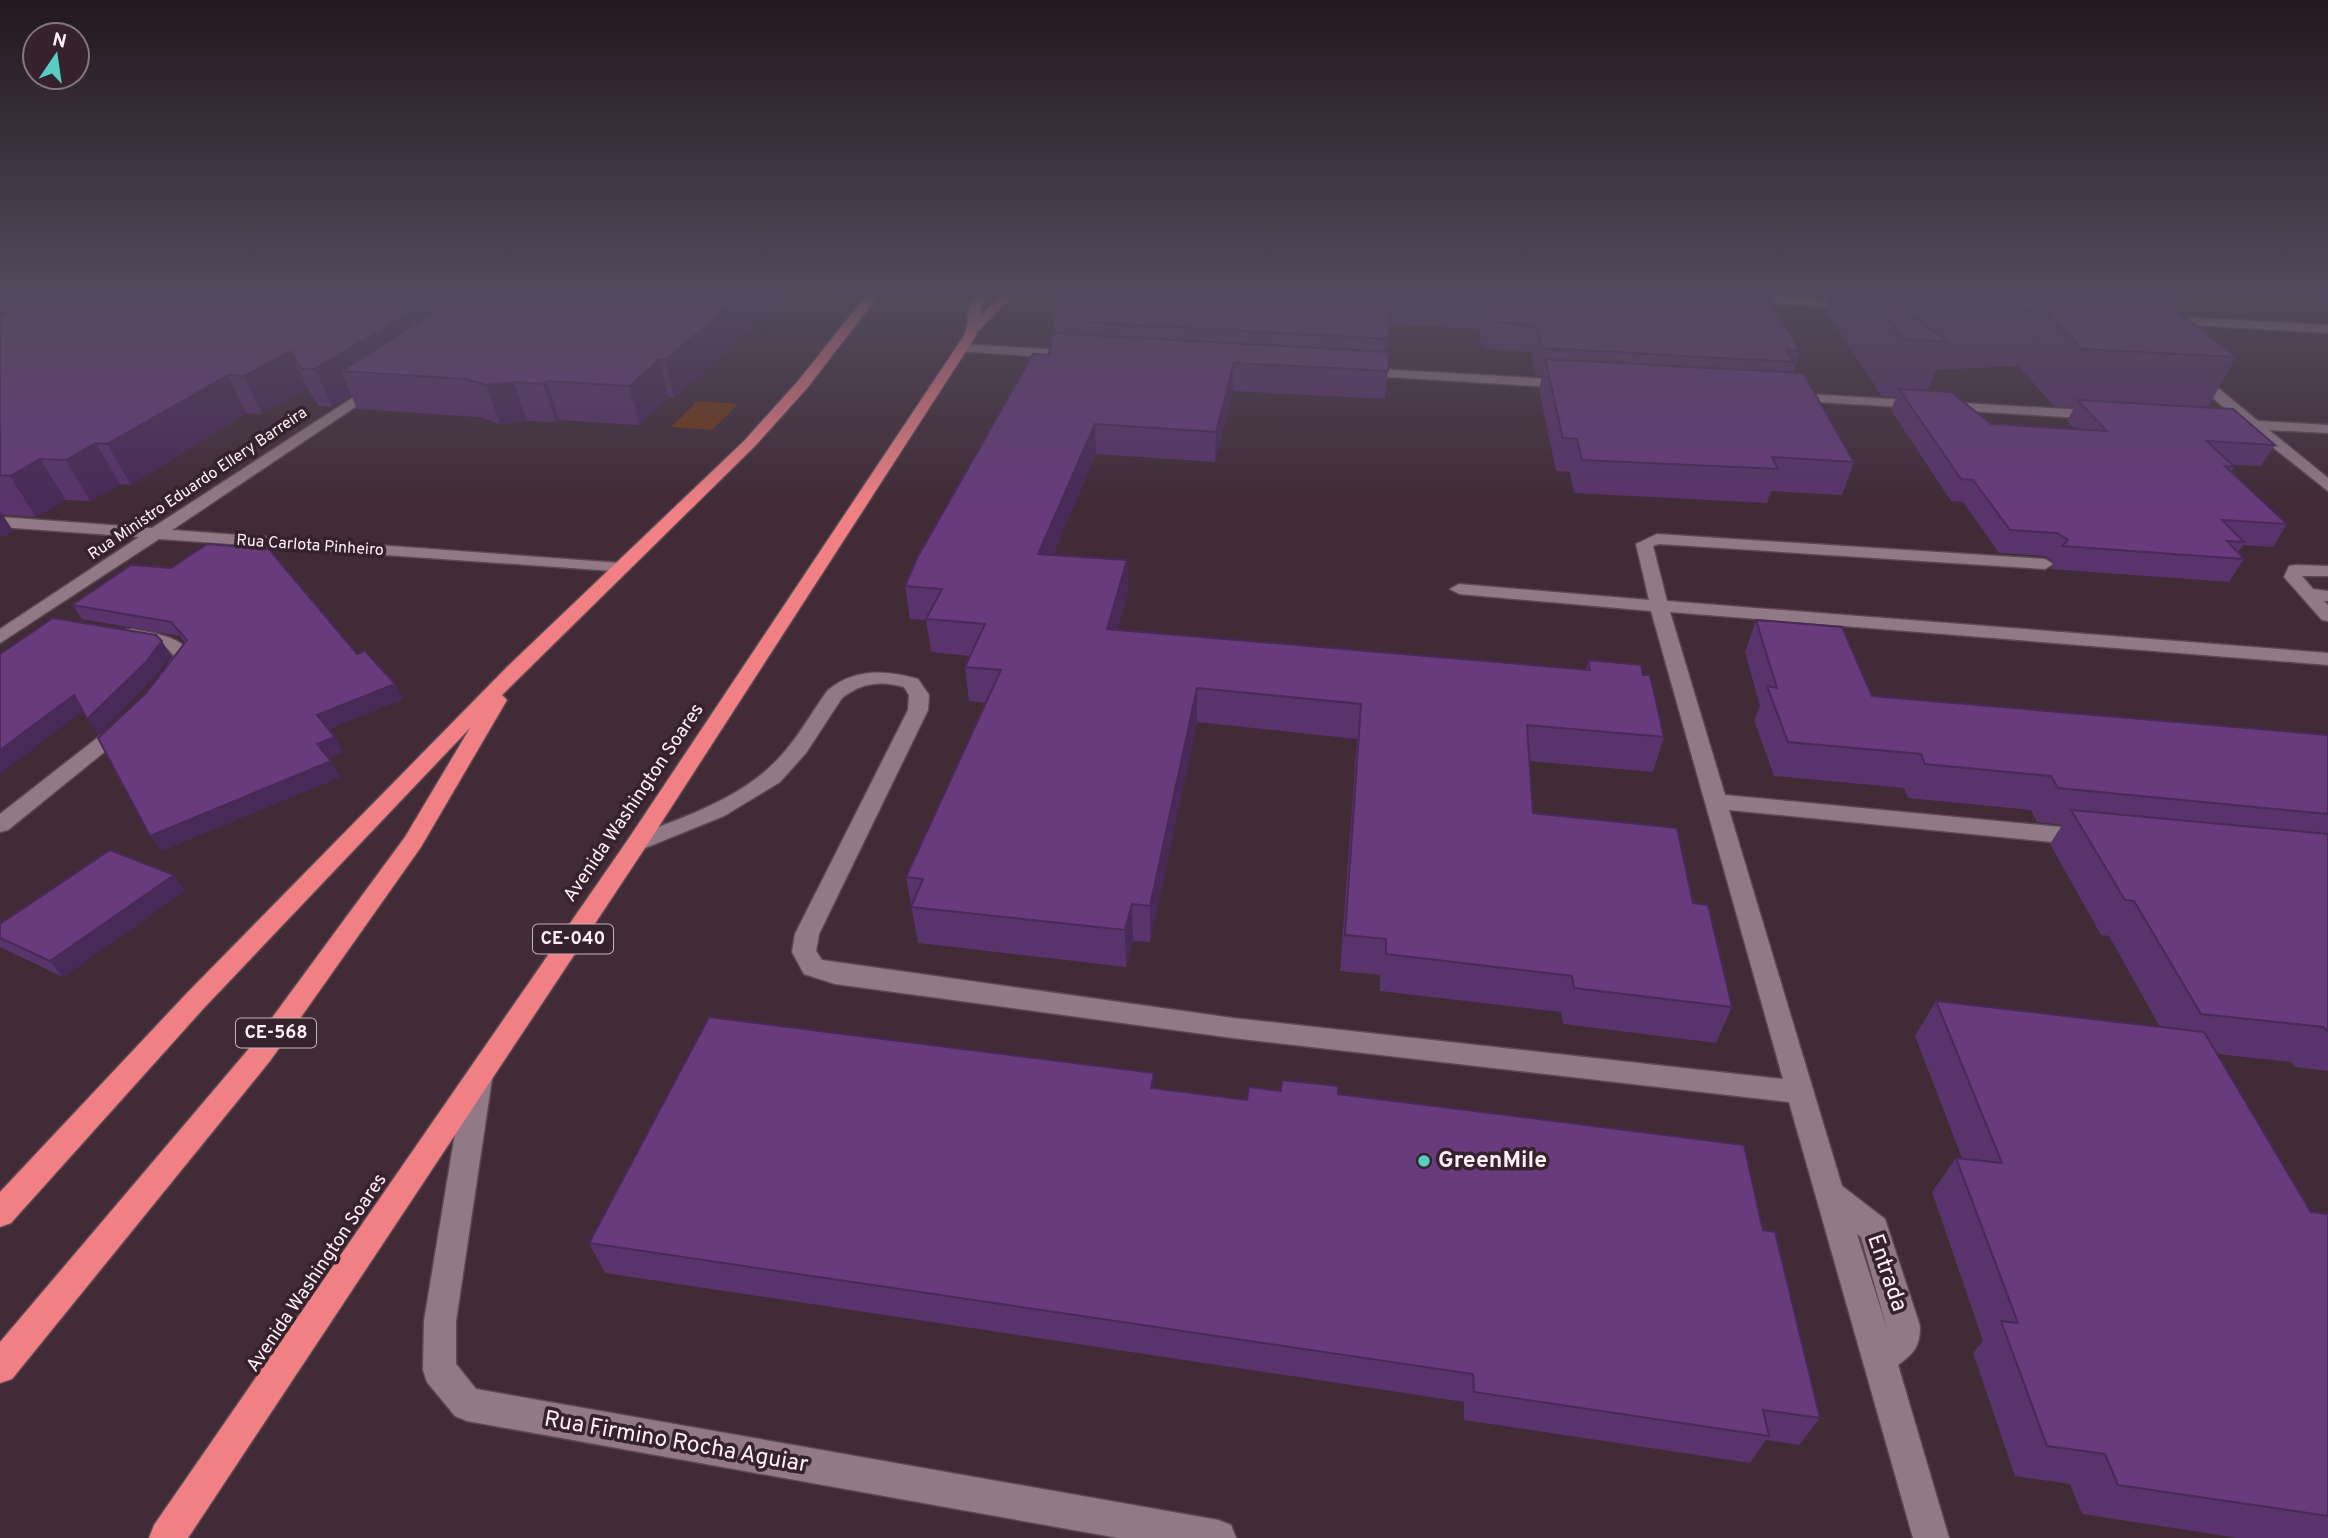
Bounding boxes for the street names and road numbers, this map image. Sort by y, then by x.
street label: Rua Ministro Eduardo Ellery Barreira [85,403,311,565]
street label: Rua Carlota Pinheiro [236,531,384,561]
street label: Avenida Washington Soares [558,699,710,907]
road number: CE-040 [533,924,613,954]
road number: CE-568 [236,1018,316,1048]
street label: Avenida Washington Soares [241,1169,393,1377]
street label: Entrada [1859,1230,1913,1316]
street label: Rua Firmino Rocha Aguiar [542,1405,810,1481]

